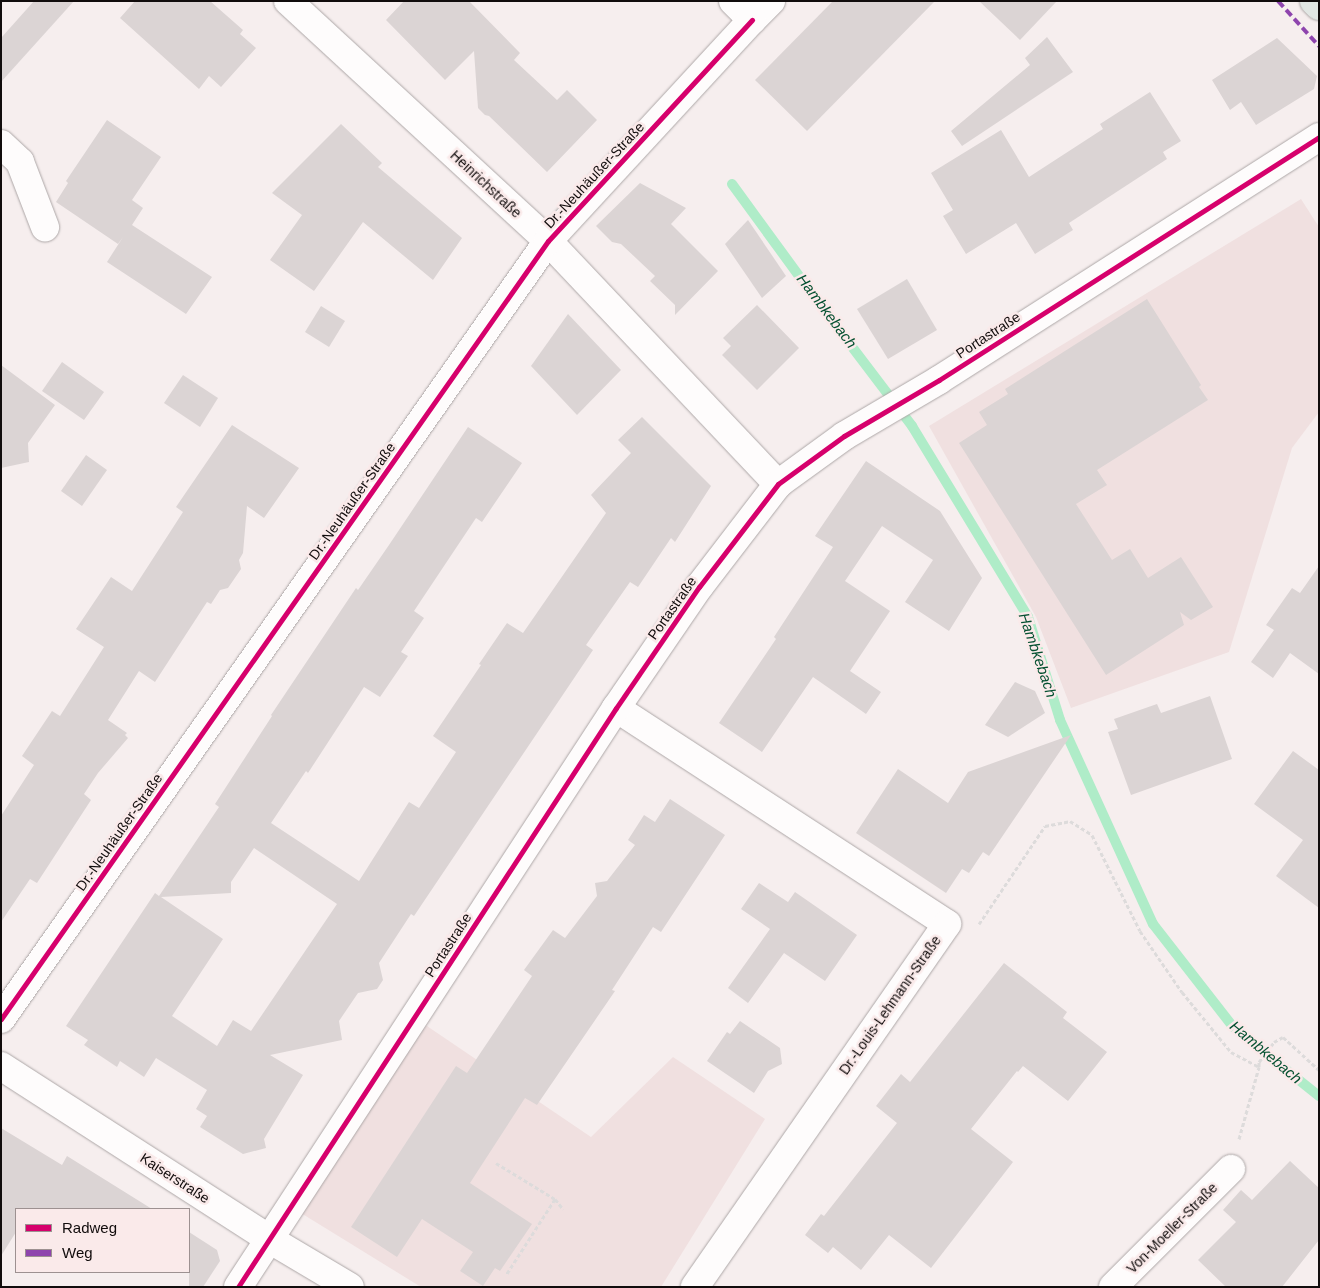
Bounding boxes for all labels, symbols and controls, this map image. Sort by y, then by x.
street label: Dr.-Neuhäußer-Straße [540,118,648,232]
street label: Heinrichstraße [447,147,525,221]
water label: Hambkebach [793,270,861,352]
street label: Portastraße [953,308,1023,362]
street label: Dr.-Neuhäußer-Straße [305,439,399,563]
street label: Portastraße [644,573,700,643]
water label: Hambkebach [1015,610,1061,700]
street label: Dr.-Neuhäußer-Straße [72,770,166,894]
street label: Portastraße [421,910,475,980]
street label: Dr.-Louis-Lehmann-Straße [836,932,944,1078]
water label: Hambkebach [1226,1017,1306,1087]
street label: Kaiserstraße [137,1149,213,1207]
street label: Von-Moeller-Straße [1123,1179,1221,1277]
legend [15,1208,190,1273]
text: Radweg [62,1219,117,1236]
text: Weg [62,1244,93,1261]

